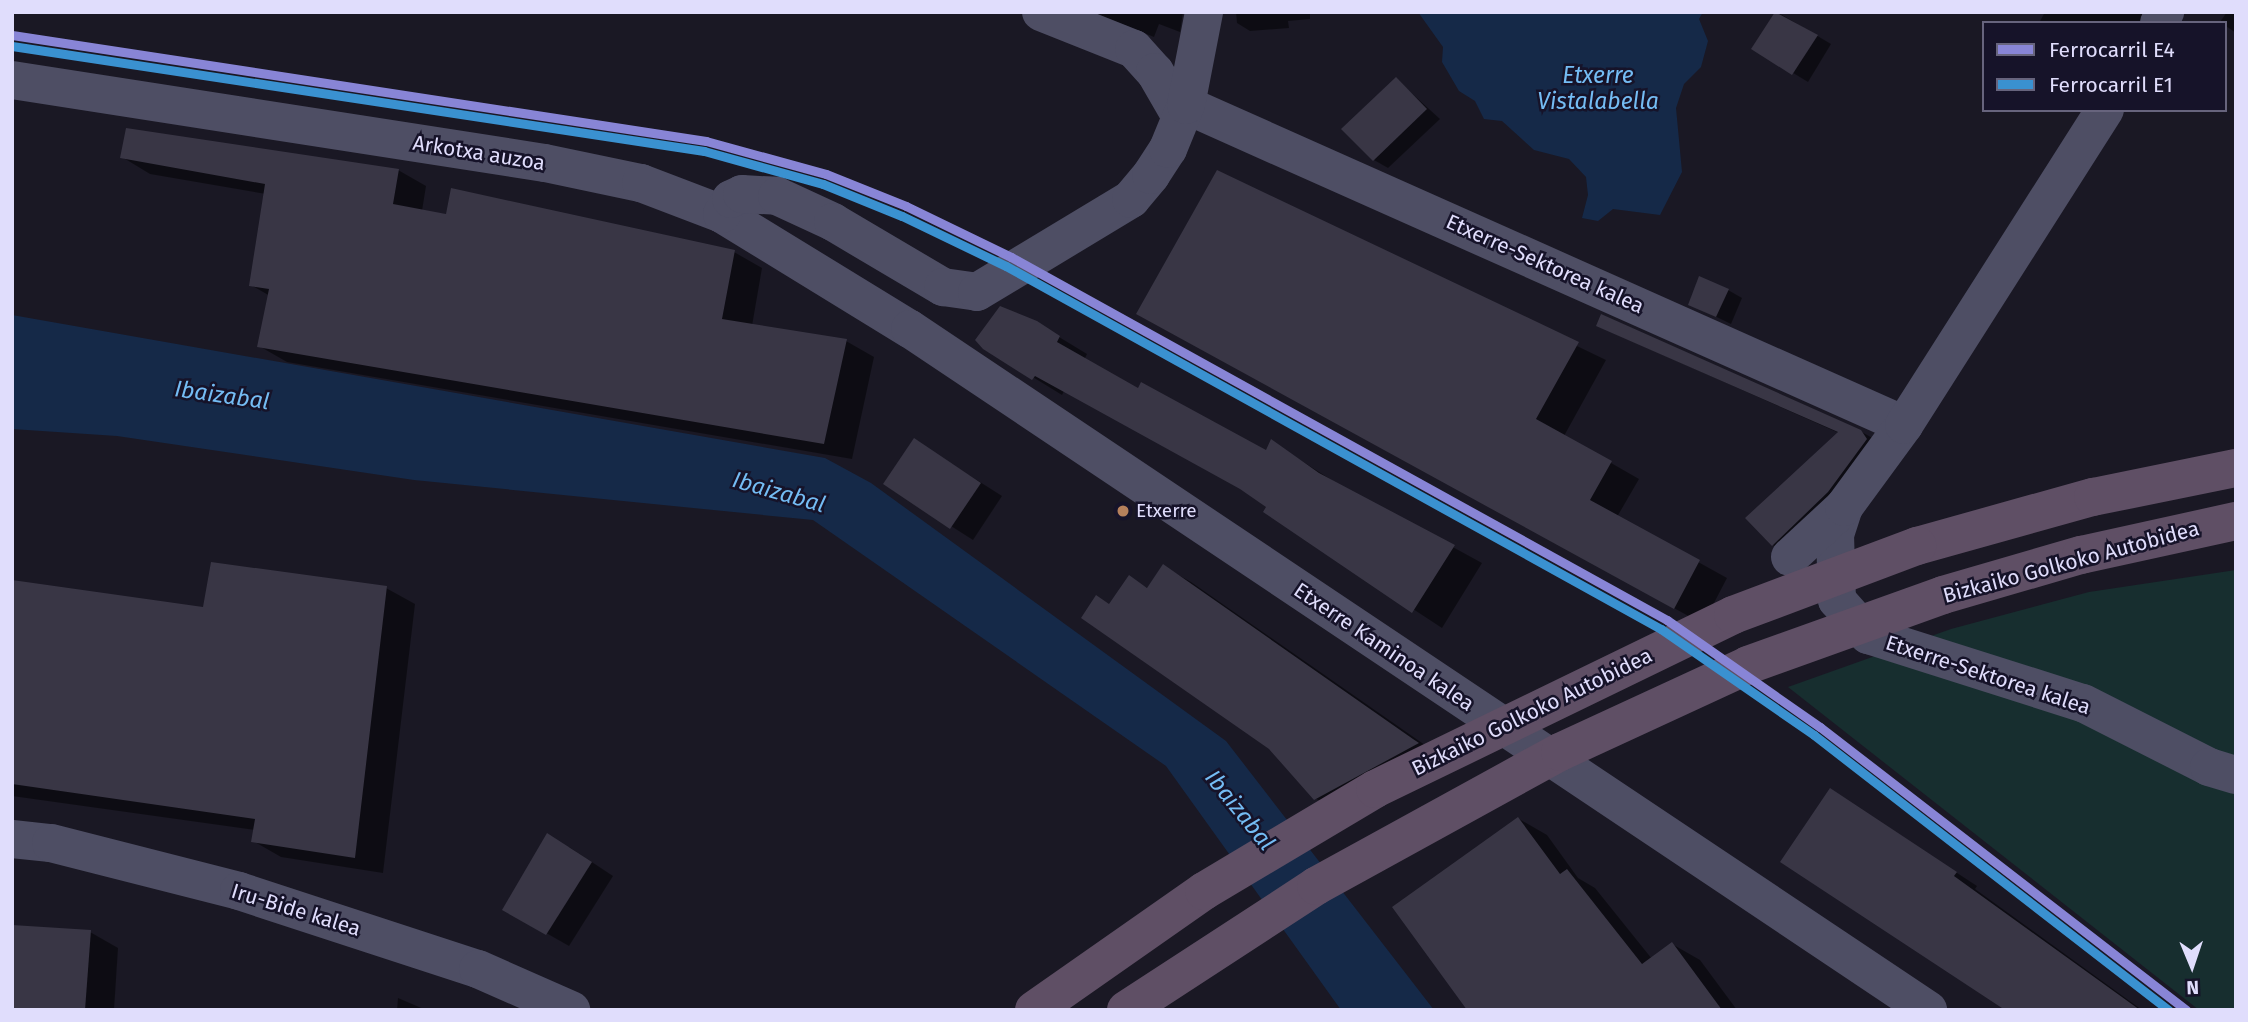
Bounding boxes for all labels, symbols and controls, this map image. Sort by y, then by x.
legend [1982,21,2227,112]
text: Ferrocarril E4 [2049,37,2175,63]
water label: Etxerre Vistalabella [1537,61,1659,115]
text: Ferrocarril E1 [2049,72,2173,98]
street label: Arkotxa auzoa [411,130,547,176]
street label: Etxerre-Sektorea kalea [1442,209,1648,319]
water label: Ibaizabal [173,375,271,415]
water label: Ibaizabal [729,466,829,518]
place label: Etxerre [1136,500,1197,522]
marker: Etxerre [1116,504,1130,518]
street label: Bizkaiko Golkoko Autobidea [1940,516,2202,608]
street label: Etxerre Kaminoa kalea [1289,577,1479,717]
street label: Etxerre-Sektorea kalea [1882,630,2094,720]
street label: Bizkaiko Golkoko Autobidea [1408,643,1656,781]
water label: Ibaizabal [1199,764,1281,856]
street label: Iru-Bide kalea [228,878,364,942]
north arrow [2157,931,2227,1001]
text: N [2186,976,2199,999]

